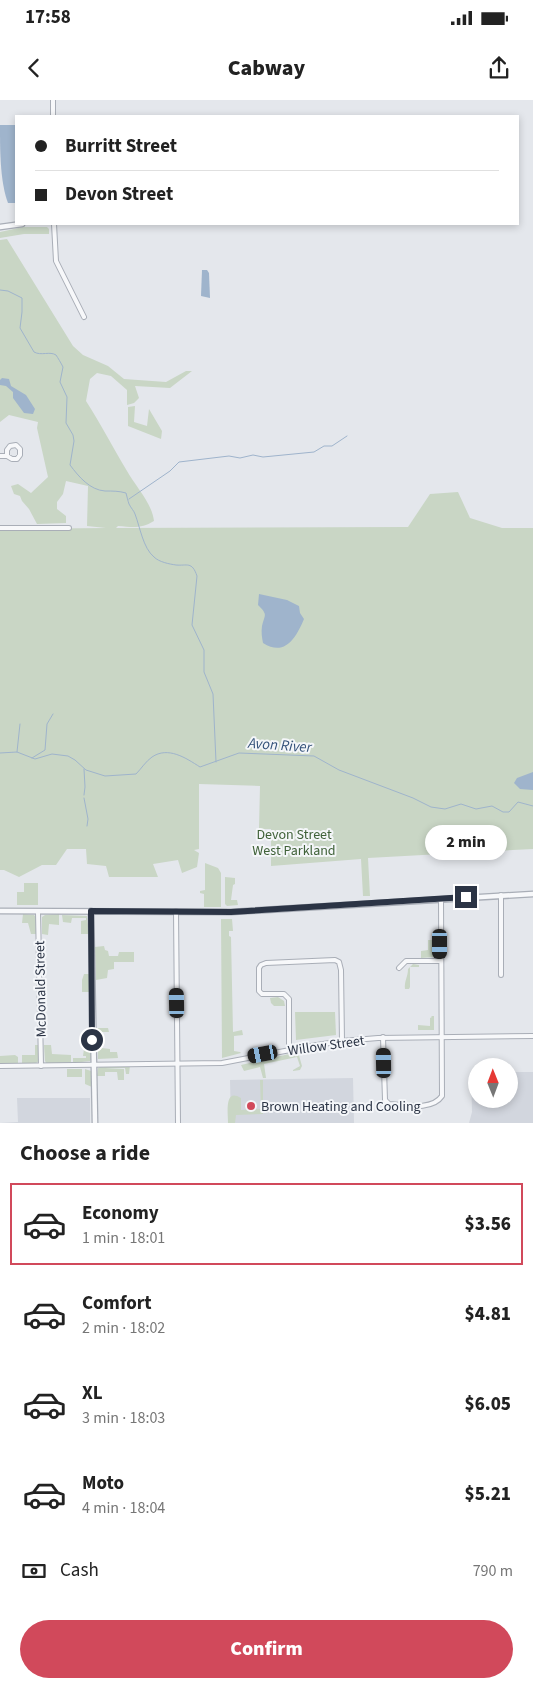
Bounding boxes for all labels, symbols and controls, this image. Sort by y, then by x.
text: 17:58 [25,4,71,31]
text: Cabway [228,52,305,84]
icon: back [20,54,48,82]
icon: share [485,54,513,82]
text: Burritt Street [65,133,177,160]
text: Devon Street [65,181,173,208]
water label: Avon River [247,733,313,758]
callout: 2 min [425,824,507,860]
park label: Devon Street West Parkland [252,825,336,861]
text: 2 min [446,831,486,853]
route end [455,886,477,908]
car [432,929,447,959]
street label: McDonald Street [30,940,52,1038]
car [169,988,184,1018]
route start [81,1029,103,1051]
street label: Willow Street [287,1031,366,1061]
car [246,1044,279,1064]
car [376,1048,391,1078]
north arrow [468,1058,518,1108]
map controls [468,1058,518,1108]
place label: Brown Heating and Cooling [261,1097,421,1117]
marker: Brown Heating and Cooling [245,1100,257,1112]
text: Choose a ride [20,1137,150,1169]
text: Economy [82,1200,159,1227]
icon: car [22,1202,67,1247]
text: $3.56 [465,1211,511,1238]
text: 1 min · 18:01 [82,1227,165,1249]
text: Comfort [82,1290,152,1317]
icon: car [22,1292,67,1337]
text: $4.81 [465,1301,511,1328]
text: 2 min · 18:02 [82,1317,165,1339]
text: XL [82,1380,103,1407]
icon: car [22,1382,67,1427]
text: $6.05 [465,1391,511,1418]
text: 3 min · 18:03 [82,1407,165,1429]
text: Moto [82,1470,124,1497]
icon: car [22,1472,67,1517]
text: $5.21 [465,1481,511,1508]
text: 4 min · 18:04 [82,1497,165,1519]
icon: cash [20,1557,48,1585]
text: Cash [60,1557,99,1584]
text: 790 m [473,1560,513,1582]
button: Confirm [20,1620,513,1678]

